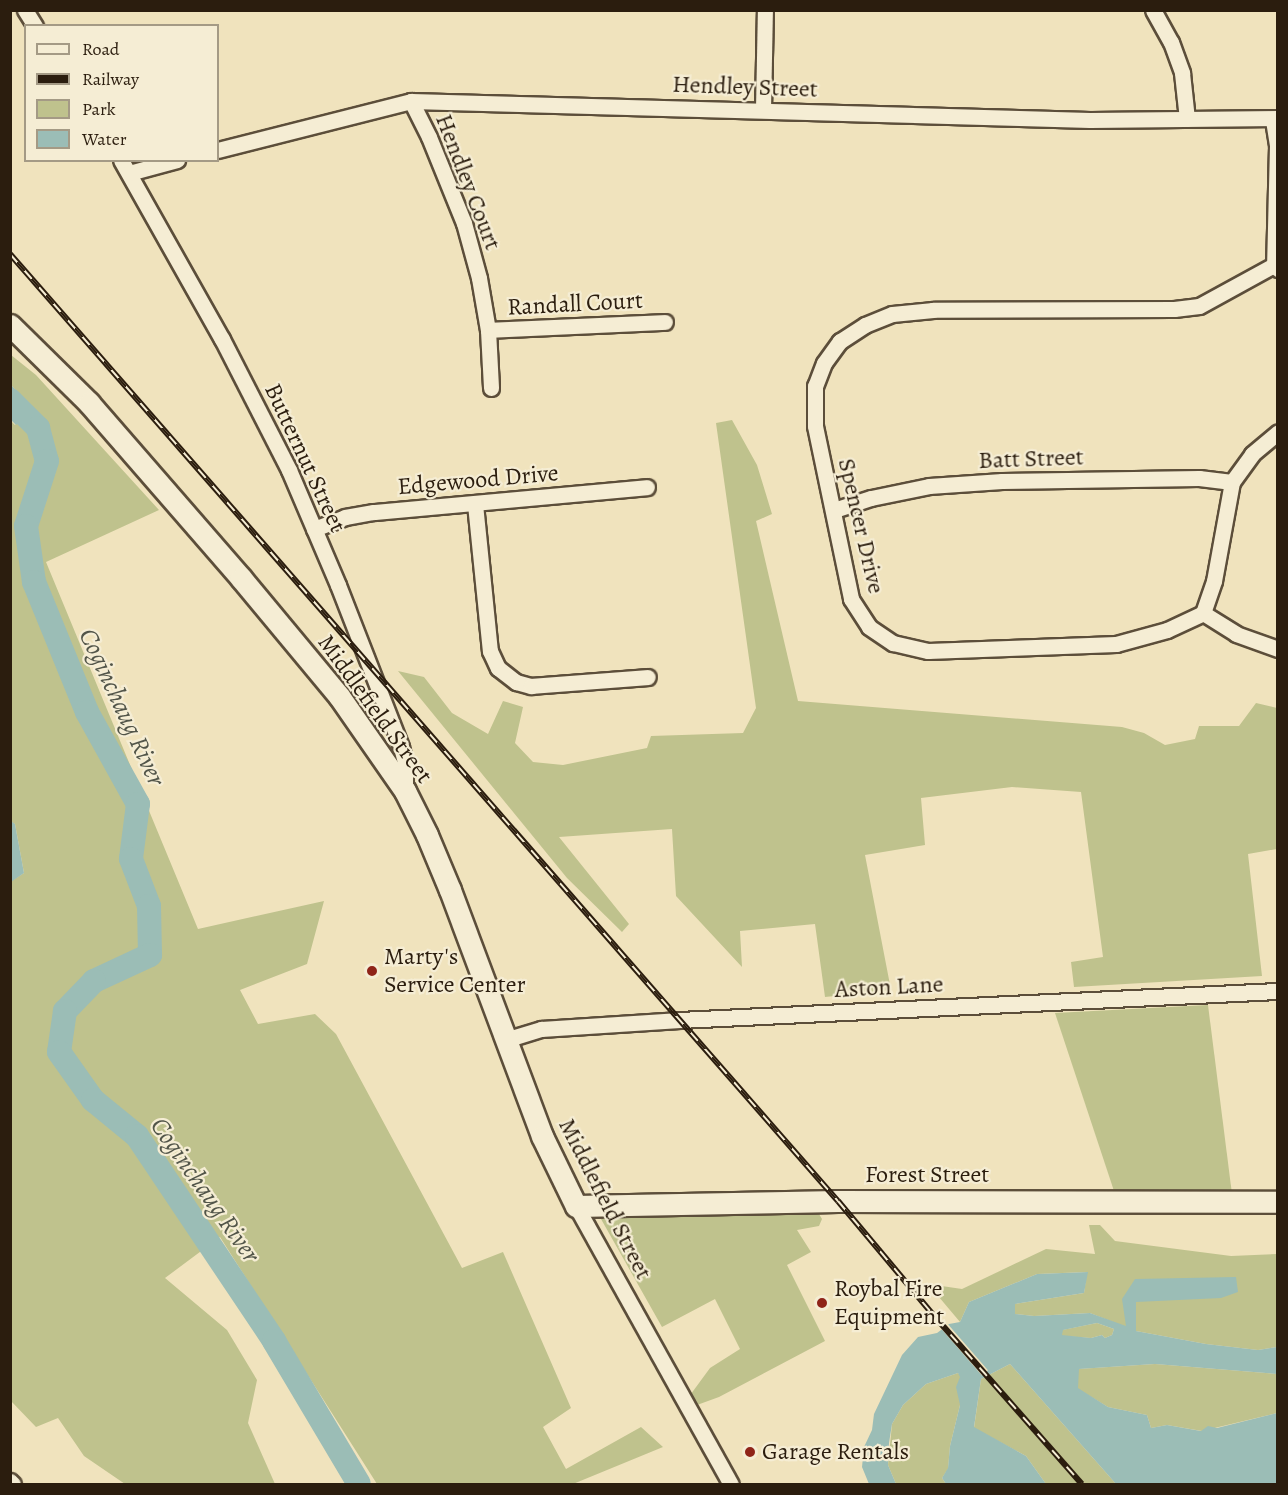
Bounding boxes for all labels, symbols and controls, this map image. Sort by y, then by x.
legend [24,24,219,162]
text: Road [82,37,119,61]
text: Railway [82,67,139,91]
street label: Hendley Street [672,70,818,104]
text: Park [82,97,116,121]
street label: Hendley Court [429,110,507,254]
text: Water [82,127,127,151]
street label: Randall Court [507,286,643,322]
street label: Butternut Street [258,379,352,537]
street label: Batt Street [978,443,1084,475]
street label: Spencer Drive [831,456,891,596]
street label: Edgewood Drive [396,459,560,501]
water label: Coginchaug River [72,623,172,791]
street label: Middlefield Street [311,629,439,789]
place label: Marty's Service Center [384,943,526,999]
marker: Marty's Service Center [365,964,379,978]
street label: Aston Lane [834,970,944,1004]
water label: Coginchaug River [143,1111,267,1269]
street label: Middlefield Street [552,1114,658,1284]
street label: Forest Street [865,1161,989,1189]
place label: Roybal Fire Equipment [834,1275,944,1331]
marker: Roybal Fire Equipment [815,1296,829,1310]
place label: Garage Rentals [762,1438,909,1466]
marker: Garage Rentals [743,1445,757,1459]

